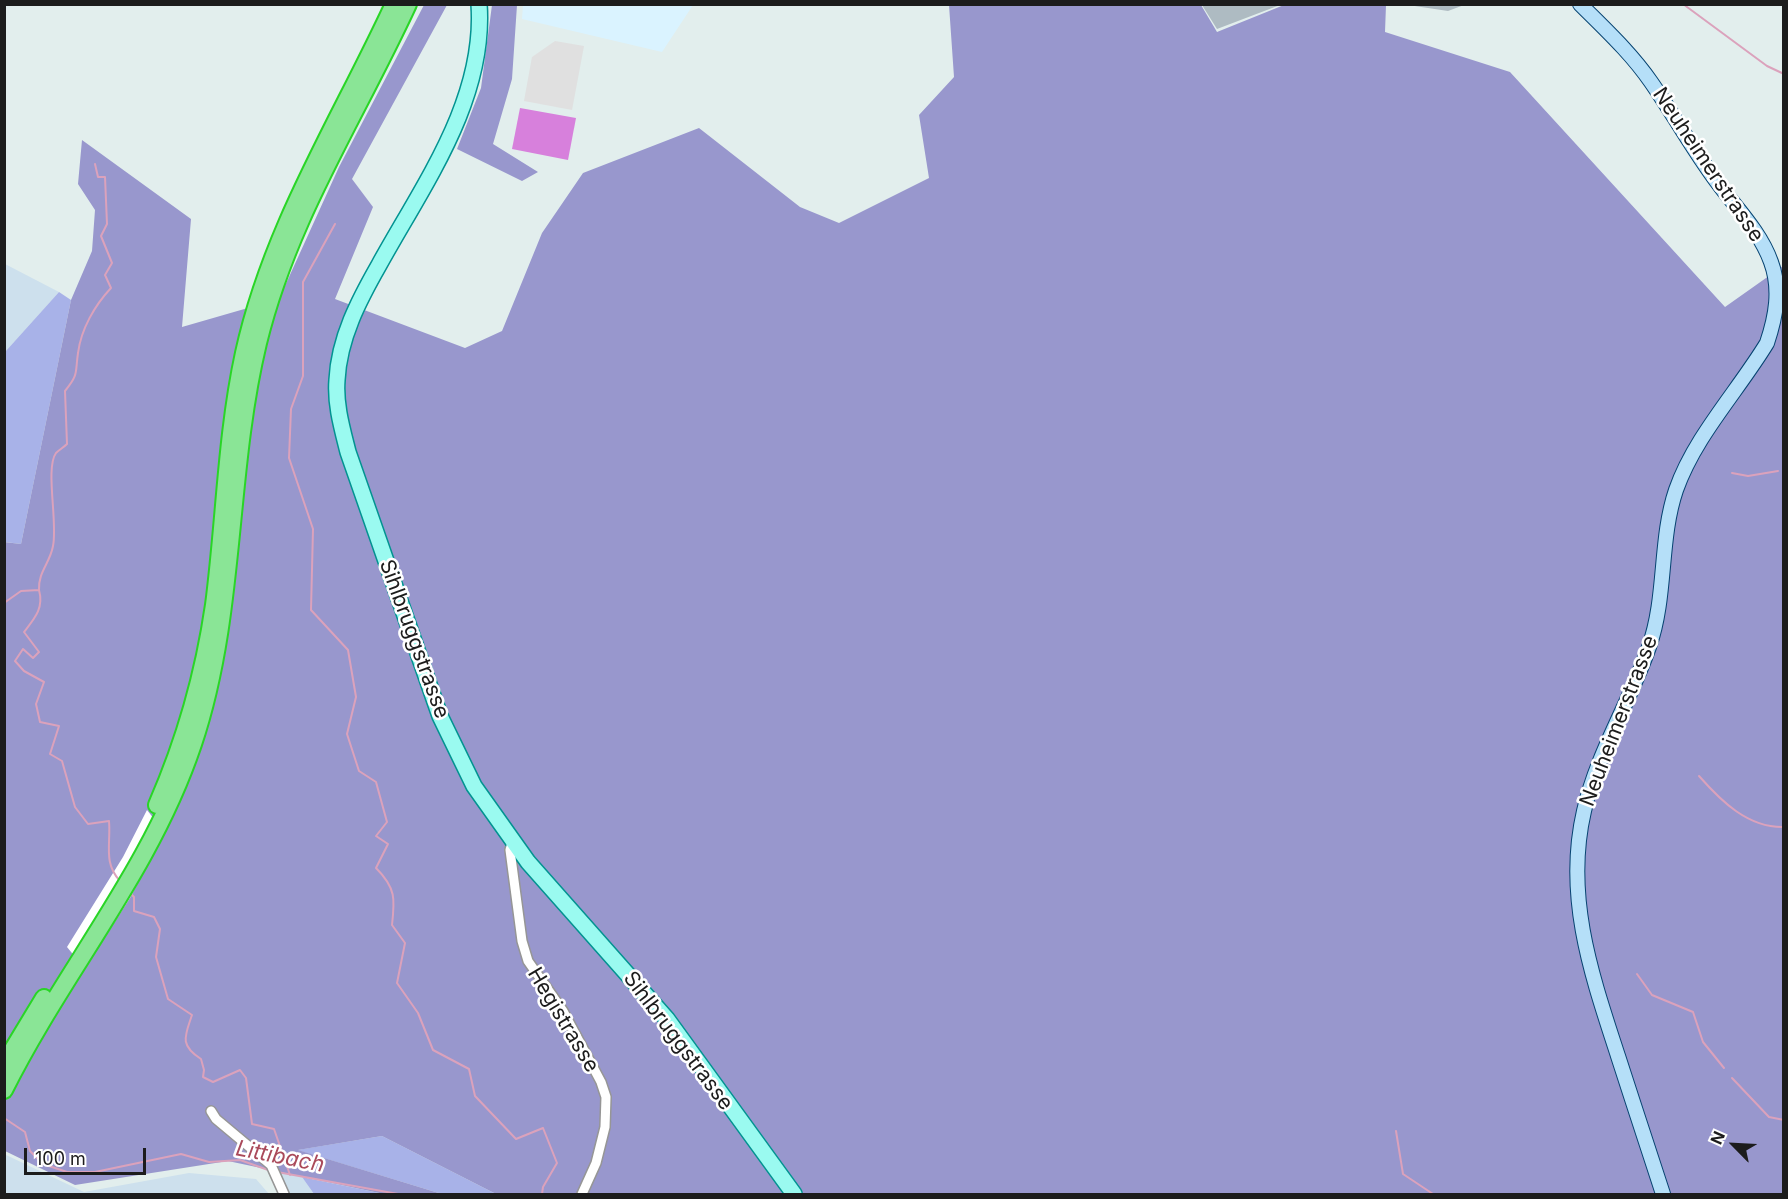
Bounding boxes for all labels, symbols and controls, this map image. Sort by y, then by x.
street label: Neuheimerstrasse [1647,83,1769,247]
street label: Sihlbruggstrasse [374,556,454,722]
street label: Neuheimerstrasse [1575,632,1663,810]
street label: Hegistrasse [522,963,604,1077]
street label: Sihlbruggstrasse [618,967,738,1115]
north arrow [1704,1115,1764,1175]
text: N [1706,1128,1729,1147]
water label: Littibach [234,1135,326,1179]
scale bar [27,1136,148,1174]
text: 100 m [35,1148,86,1169]

